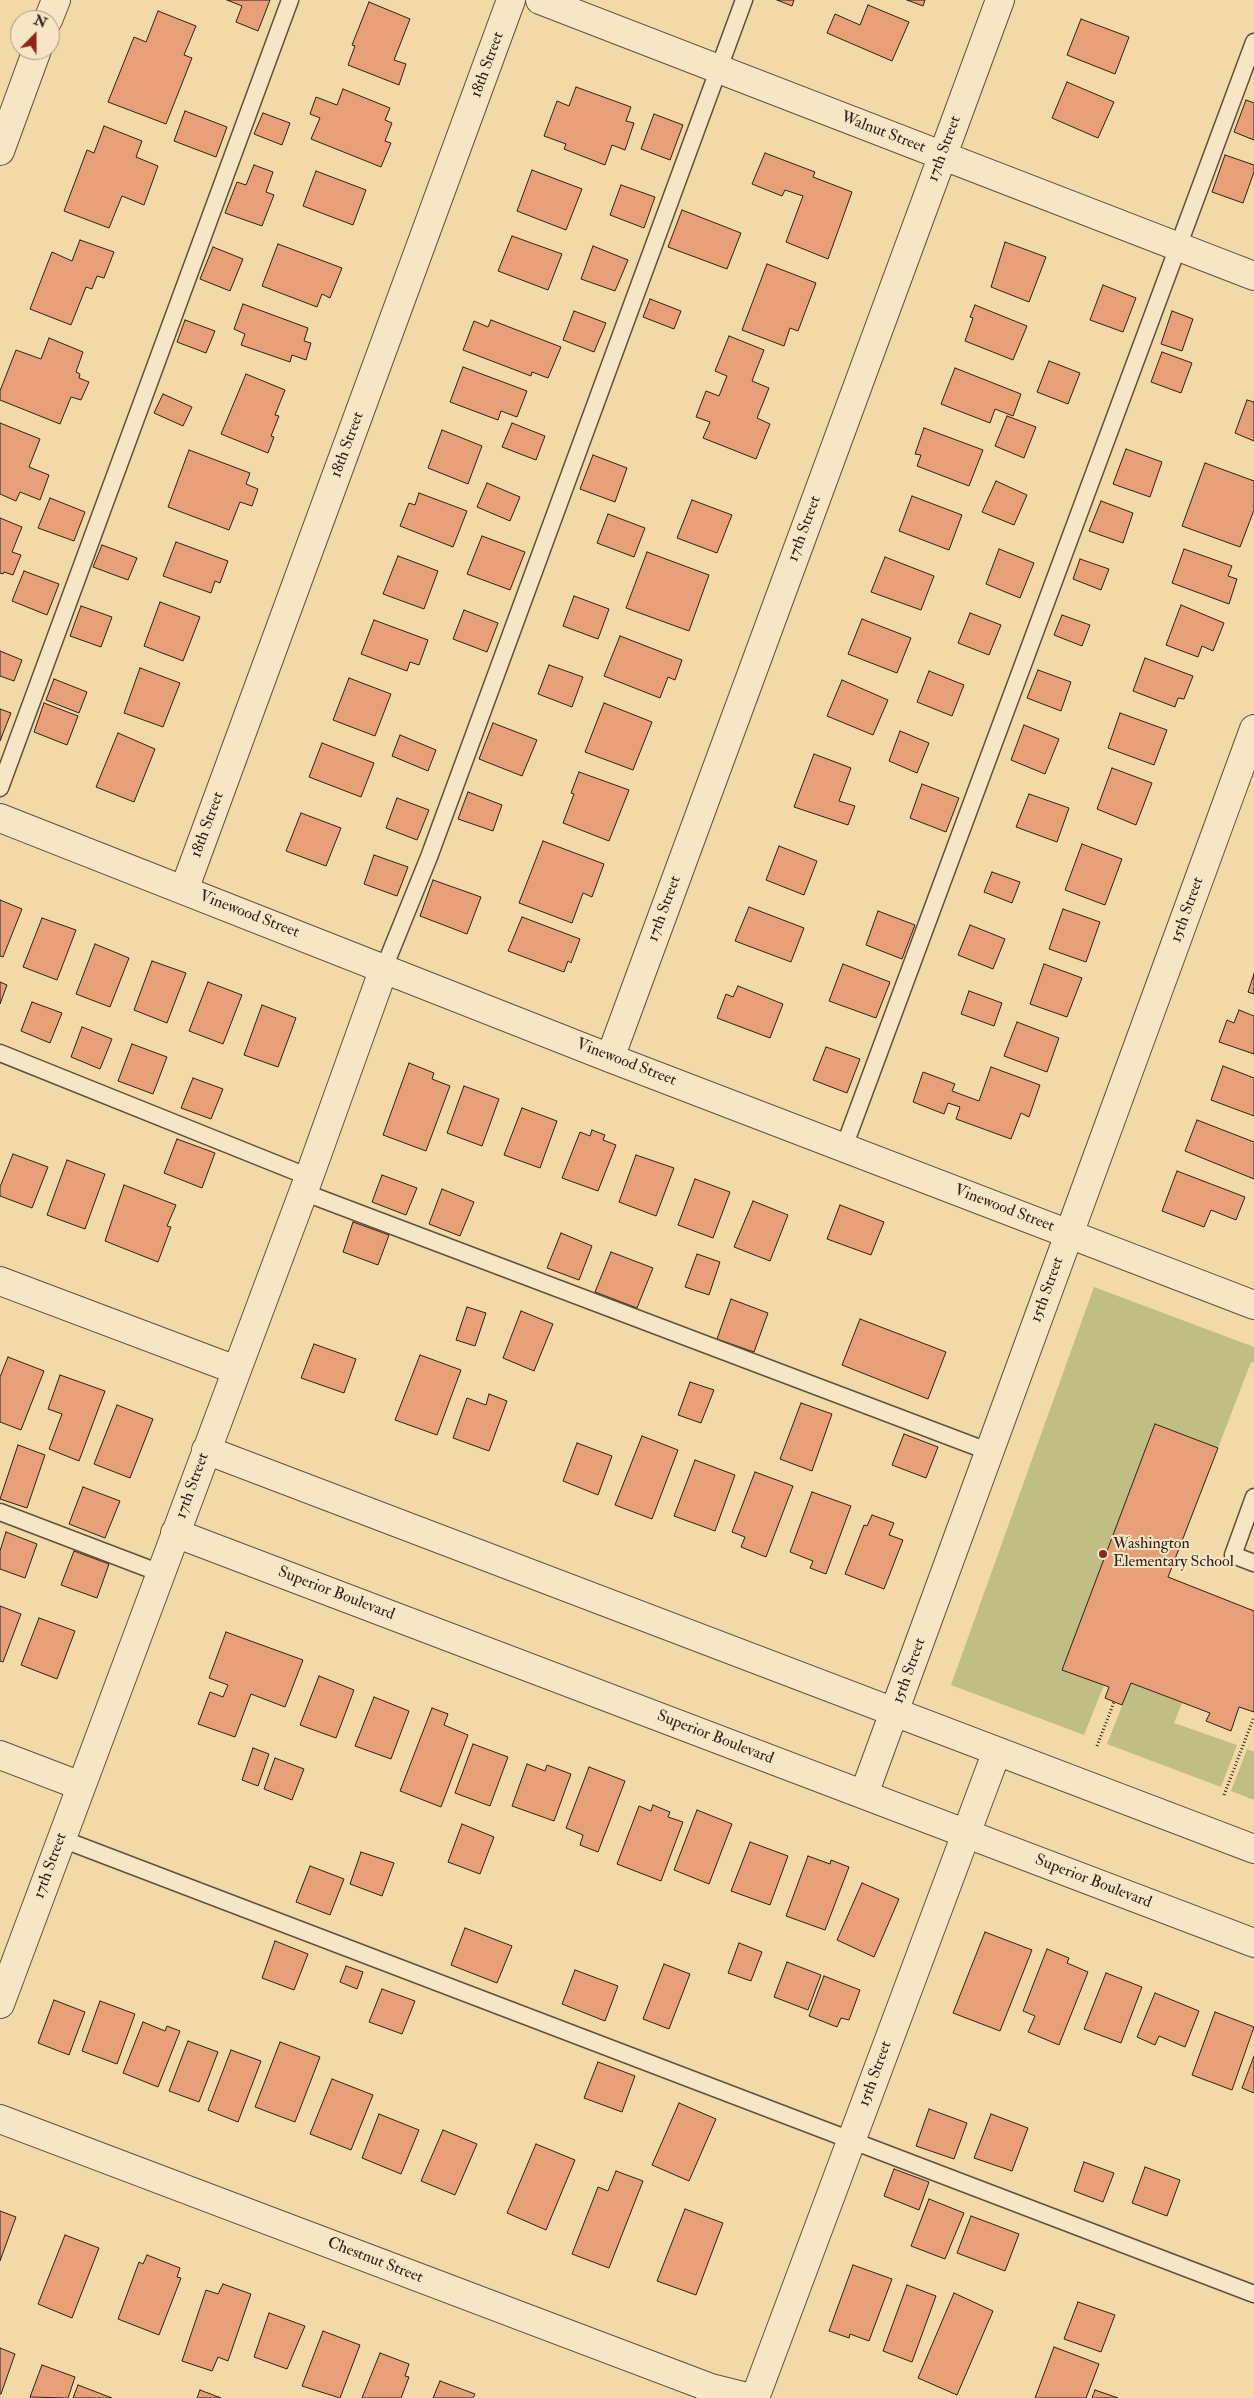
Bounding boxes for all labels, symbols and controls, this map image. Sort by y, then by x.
north arrow [10,10,60,60]
text: N [31,11,49,32]
street label: 18th Street [467,29,509,101]
street label: Walnut Street [838,108,928,158]
street label: 17th Street [924,114,966,184]
street label: 18th Street [327,409,369,481]
street label: 17th Street [784,494,826,564]
street label: 18th Street [187,789,229,861]
street label: 17th Street [644,874,686,944]
street label: 15th Street [1167,875,1209,945]
street label: Vinewood Street [196,887,302,943]
street label: Vinewood Street [573,1035,679,1091]
street label: Vinewood Street [951,1181,1057,1237]
street label: 15th Street [1027,1255,1069,1325]
street label: 17th Street [172,1451,214,1521]
place label: Washington Elementary School [1113,1535,1234,1573]
marker: Washington Elementary School [1097,1548,1109,1560]
street label: Superior Boulevard [275,1563,397,1625]
street label: 15th Street [889,1636,931,1706]
street label: Superior Boulevard [654,1707,776,1769]
street label: 17th Street [30,1831,72,1901]
street label: Superior Boulevard [1032,1851,1154,1913]
street label: 15th Street [855,2039,897,2109]
street label: Chestnut Street [324,2234,426,2288]

